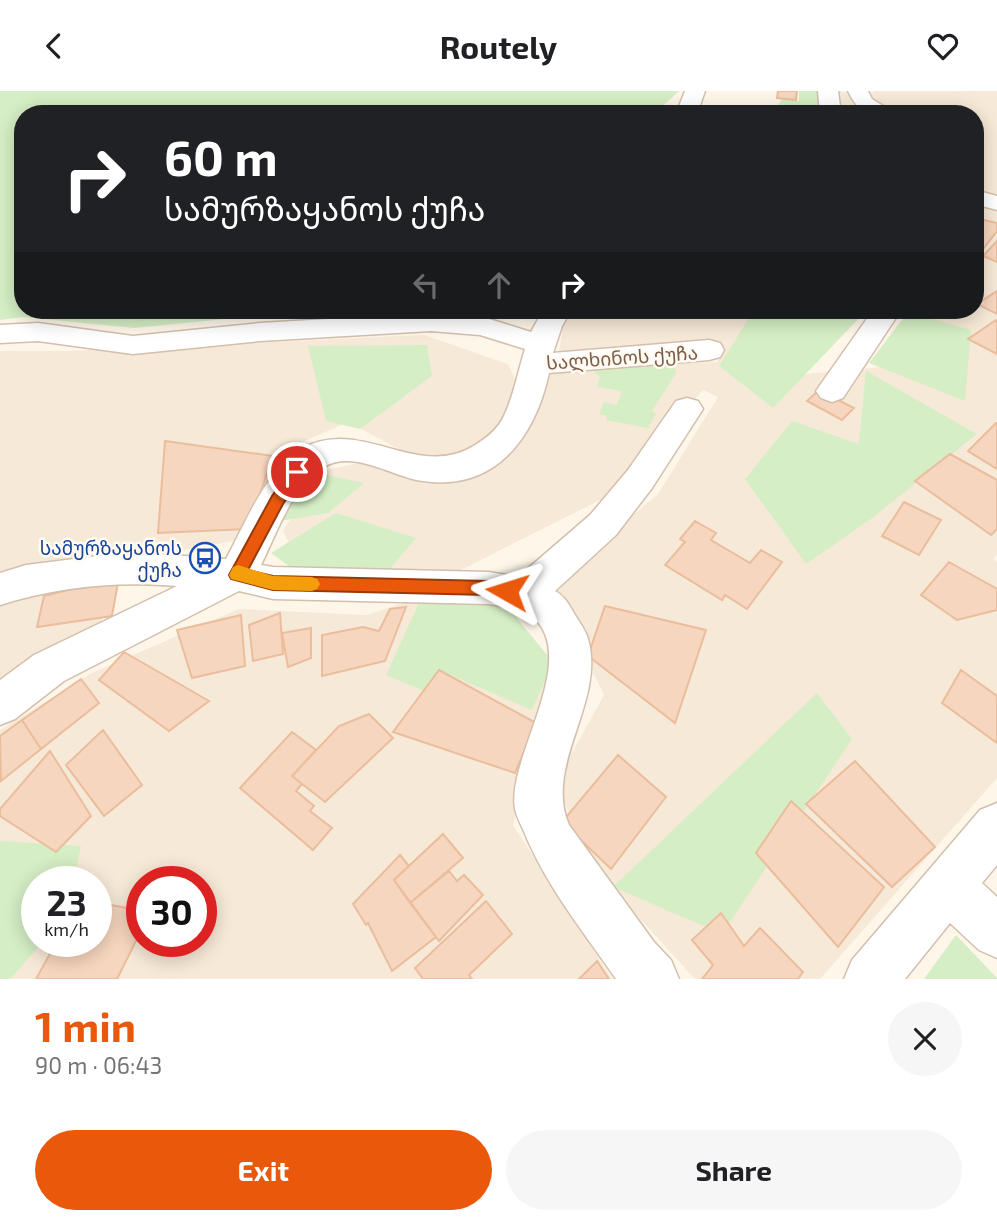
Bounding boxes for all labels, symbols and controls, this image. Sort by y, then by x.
icon: back [35,27,73,65]
text: Routely [440,27,557,65]
icon: heart [924,27,962,65]
text: 60 m [164,127,278,186]
icon: right [49,133,140,224]
text: სამურზაყანოს ქუჩა [164,189,485,227]
icon: left [407,266,445,304]
icon: ahead [480,266,518,304]
icon: right [553,266,591,304]
street label: სალხინოს ქუჩა [545,340,699,376]
pin [267,442,327,502]
icon: arrive [278,453,316,491]
place label: სამურზაყანოს ქუჩა [40,536,182,582]
bus stop icon: სამურზაყანოს ქუჩა [188,541,222,575]
position arrow [470,554,544,628]
speed limit sign: 30 [126,866,217,957]
text: 23 [46,881,87,923]
text: km/h [44,918,89,940]
text: 1 min [35,1000,136,1050]
button: close [888,1002,962,1076]
text: 90 m · 06:43 [35,1051,162,1079]
button: Exit [35,1130,492,1210]
button: Share [506,1130,962,1210]

